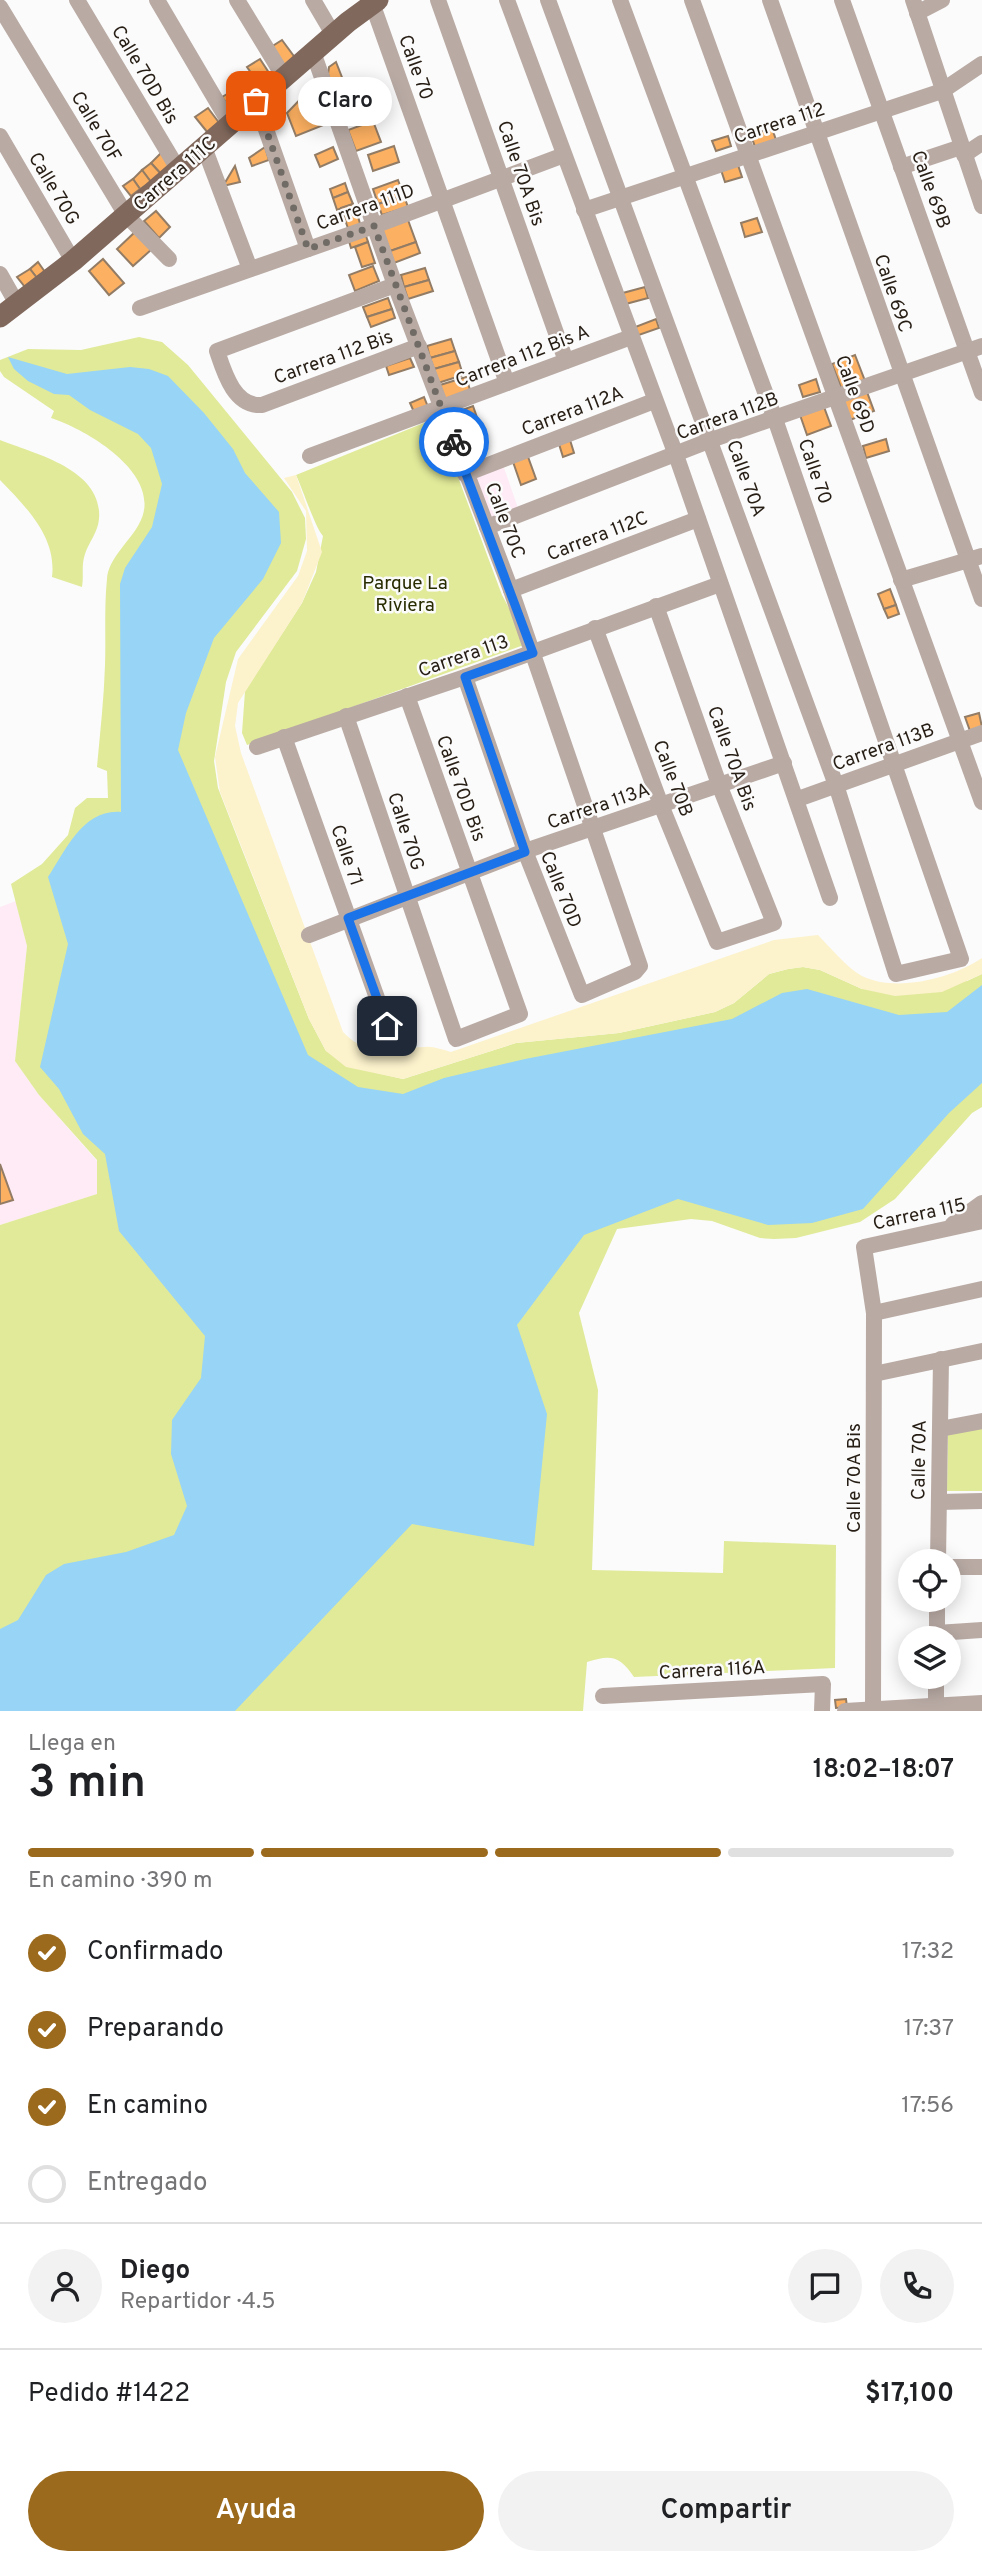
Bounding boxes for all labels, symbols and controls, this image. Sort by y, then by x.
street label: Calle 70D Bis [105,21,183,129]
street label: Calle 70 [392,32,438,104]
pin [226,71,286,131]
callout: Claro [298,76,392,126]
icon: bag [237,82,275,120]
street label: Calle 70F [65,87,126,167]
text: Claro [317,87,373,116]
street label: Carrera 112 [731,98,828,150]
street label: Calle 70A Bis [491,118,549,230]
street label: Carrera 111C [129,132,222,217]
street label: Calle 69B [905,147,955,232]
street label: Calle 70G [22,148,84,230]
street label: Carrera 111D [313,179,418,237]
street label: Calle 69C [868,251,917,336]
street label: Carrera 112 Bis A [452,320,593,393]
street label: Carrera 112 Bis [271,325,397,391]
street label: Calle 69D [829,352,879,437]
street label: Carrera 112A [518,381,627,442]
street label: Carrera 112B [673,387,782,446]
courier [419,407,489,477]
icon: bike [435,423,473,461]
street label: Calle 70 [792,436,836,508]
street label: Calle 70A [720,437,770,520]
street label: Calle 70C [479,479,530,562]
street label: Carrera 112C [544,507,652,567]
park label: Parque La Riviera [362,572,448,618]
street label: Carrera 113 [415,630,512,684]
street label: Calle 70A Bis [701,703,761,814]
street label: Carrera 113B [829,718,938,777]
street label: Calle 70D Bis [430,732,490,845]
street label: Calle 70B [647,737,698,820]
street label: Carrera 113A [544,778,653,836]
street label: Calle 70G [381,789,429,874]
street label: Calle 71 [324,822,368,890]
street label: Calle 70D [534,848,586,932]
pin [357,996,417,1056]
icon: home [368,1007,406,1045]
street label: Carrera 115 [871,1193,968,1237]
street label: Calle 70A [907,1420,933,1500]
street label: Calle 70A Bis [843,1423,867,1533]
map controls [898,1549,961,1689]
button: locate [898,1549,961,1612]
button: layers [898,1626,961,1689]
street label: Carrera 116A [658,1656,766,1686]
text: Llega en [28,1730,116,1759]
text: 18:02–18:07 [813,1754,954,1787]
text: 3 min [28,1755,146,1814]
text: En camino · 390 m [28,1867,213,1896]
icon: check [28,1934,66,1972]
text: Confirmado [87,1936,224,1969]
text: 17:32 [902,1938,954,1967]
icon: check [28,2011,66,2049]
text: Preparando [87,2013,224,2046]
text: 17:37 [904,2015,954,2044]
icon: check [28,2088,66,2126]
text: En camino [87,2090,208,2123]
text: 17:56 [901,2092,954,2121]
text: Entregado [87,2167,207,2200]
button: person [28,2249,102,2323]
button: chat [788,2249,862,2323]
button: phone [880,2249,954,2323]
text: Diego [120,2255,190,2288]
text: Repartidor · 4.5 [120,2288,276,2317]
text: Pedido #1422 [28,2378,190,2411]
text: $17,100 [865,2378,954,2411]
button: Ayuda [28,2471,484,2551]
button: Compartir [498,2471,954,2551]

